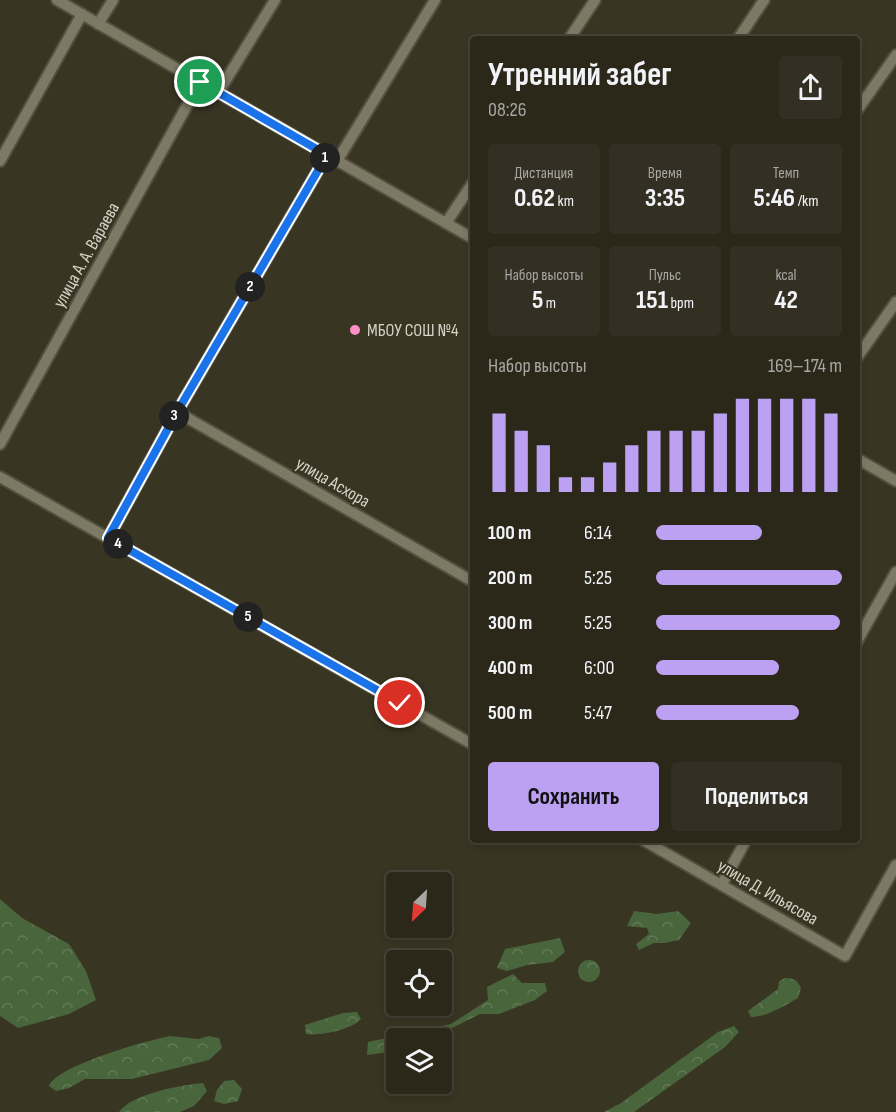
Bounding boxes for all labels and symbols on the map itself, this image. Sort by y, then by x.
pin [174,56,225,107]
pin: 1 [310,143,340,173]
street label: улица А. А. Вараева [49,199,124,312]
pin: 2 [235,272,265,302]
place label: МБОУ СОШ №4 [367,320,459,341]
marker: МБОУ СОШ №4 [348,323,362,337]
pin: 3 [159,401,189,431]
street label: улица Асхора [292,453,373,512]
pin: 4 [103,529,133,559]
pin: 5 [233,602,263,632]
pin [374,677,425,728]
street label: улица Д. Ильясова [714,855,822,930]
north arrow [386,872,452,938]

